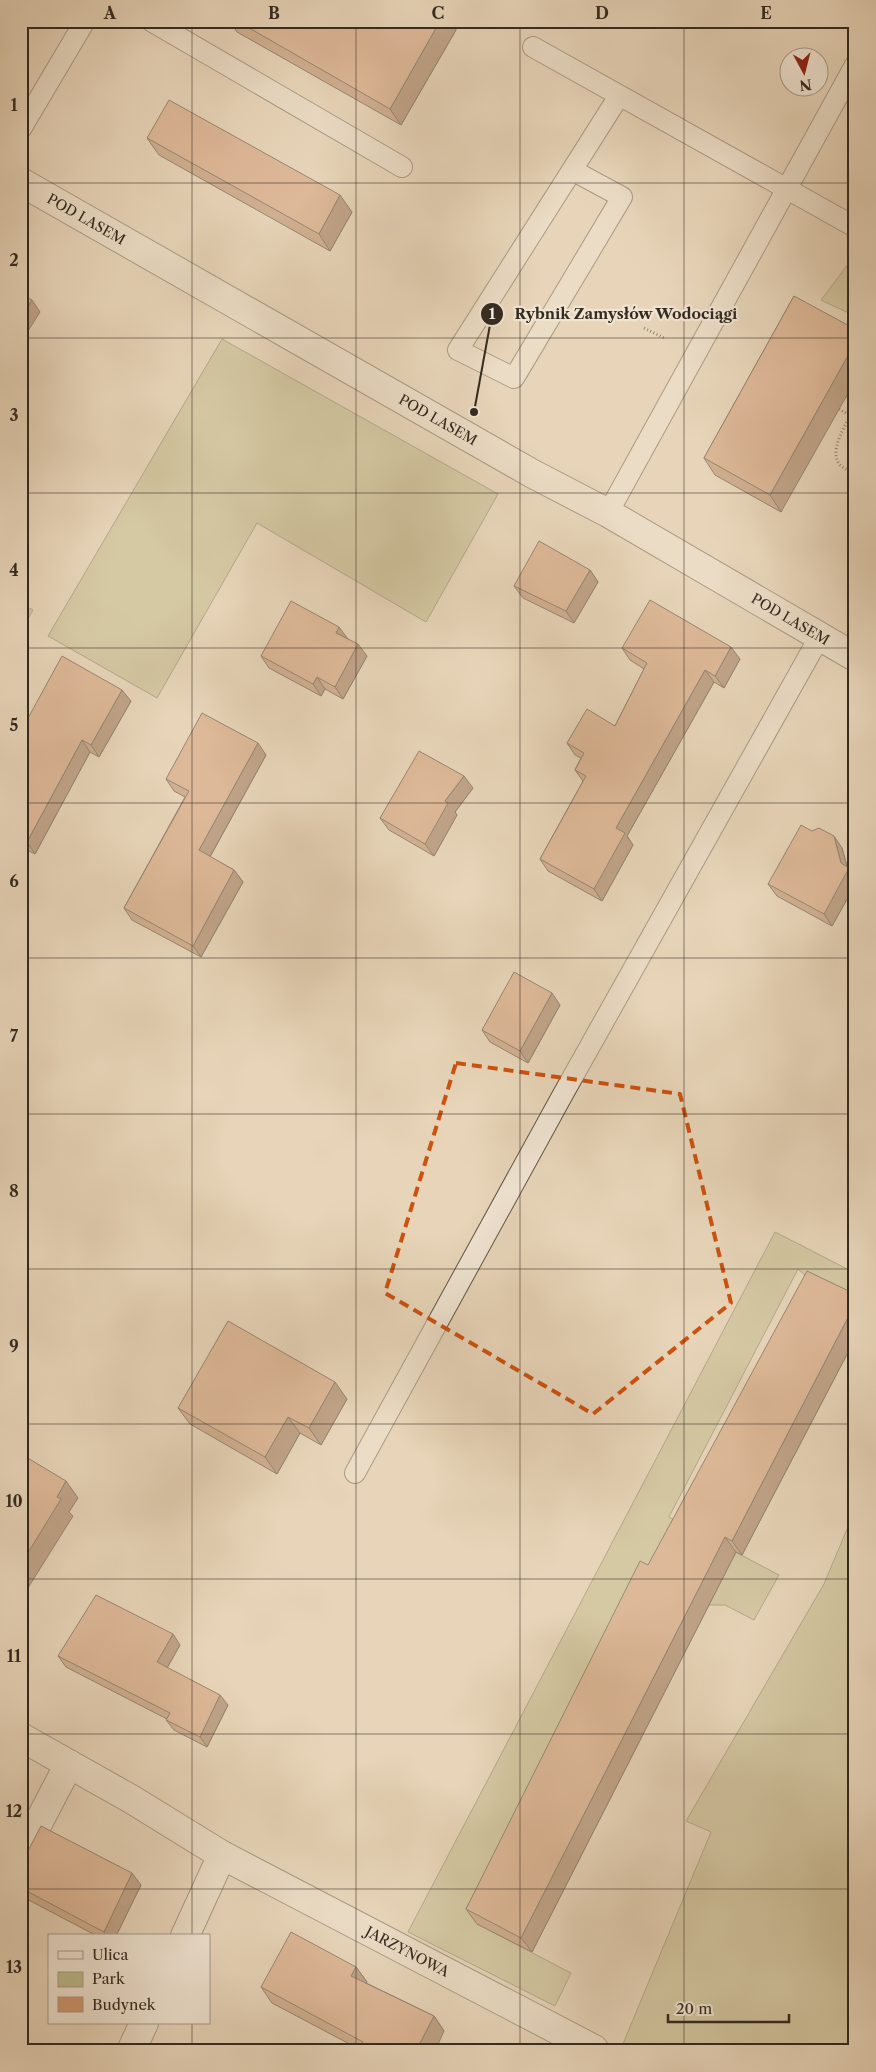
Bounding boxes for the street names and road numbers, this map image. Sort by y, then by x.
street label: POD LASEM [44,190,129,249]
street label: POD LASEM [395,390,480,449]
street label: POD LASEM [748,589,833,649]
street label: JARZYNOWA [360,1921,453,1981]

